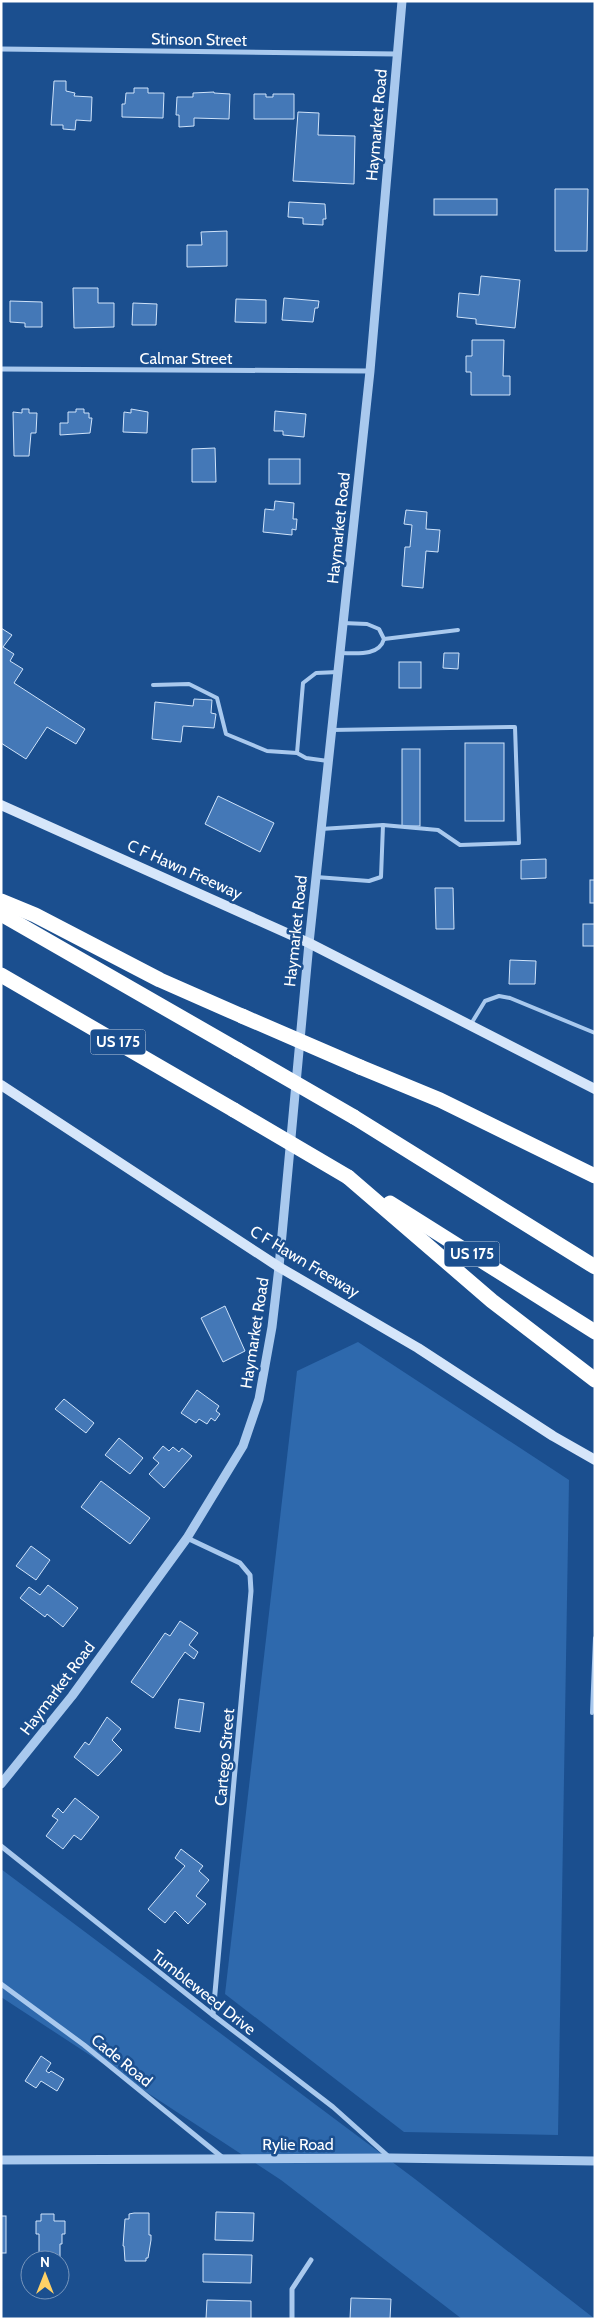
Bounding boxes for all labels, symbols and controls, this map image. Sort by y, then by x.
street label: Stinson Street [151,29,248,50]
street label: Haymarket Road [362,68,391,182]
street label: Calmar Street [140,349,233,368]
street label: Haymarket Road [323,471,354,585]
street label: C F Hawn Freeway [124,836,245,903]
street label: Haymarket Road [280,874,311,988]
road number: US 175 [90,1030,146,1054]
street label: C F Hawn Freeway [247,1221,363,1302]
road number: US 175 [444,1242,500,1266]
street label: Haymarket Road [236,1276,273,1390]
street label: Haymarket Road [16,1638,99,1739]
street label: Cartego Street [211,1707,238,1806]
street label: Tumbleweed Drive [148,1946,259,2039]
street label: Cade Road [87,2030,156,2091]
street label: Rylie Road [262,2135,334,2154]
north arrow [20,2250,70,2300]
text: N [40,2253,50,2271]

